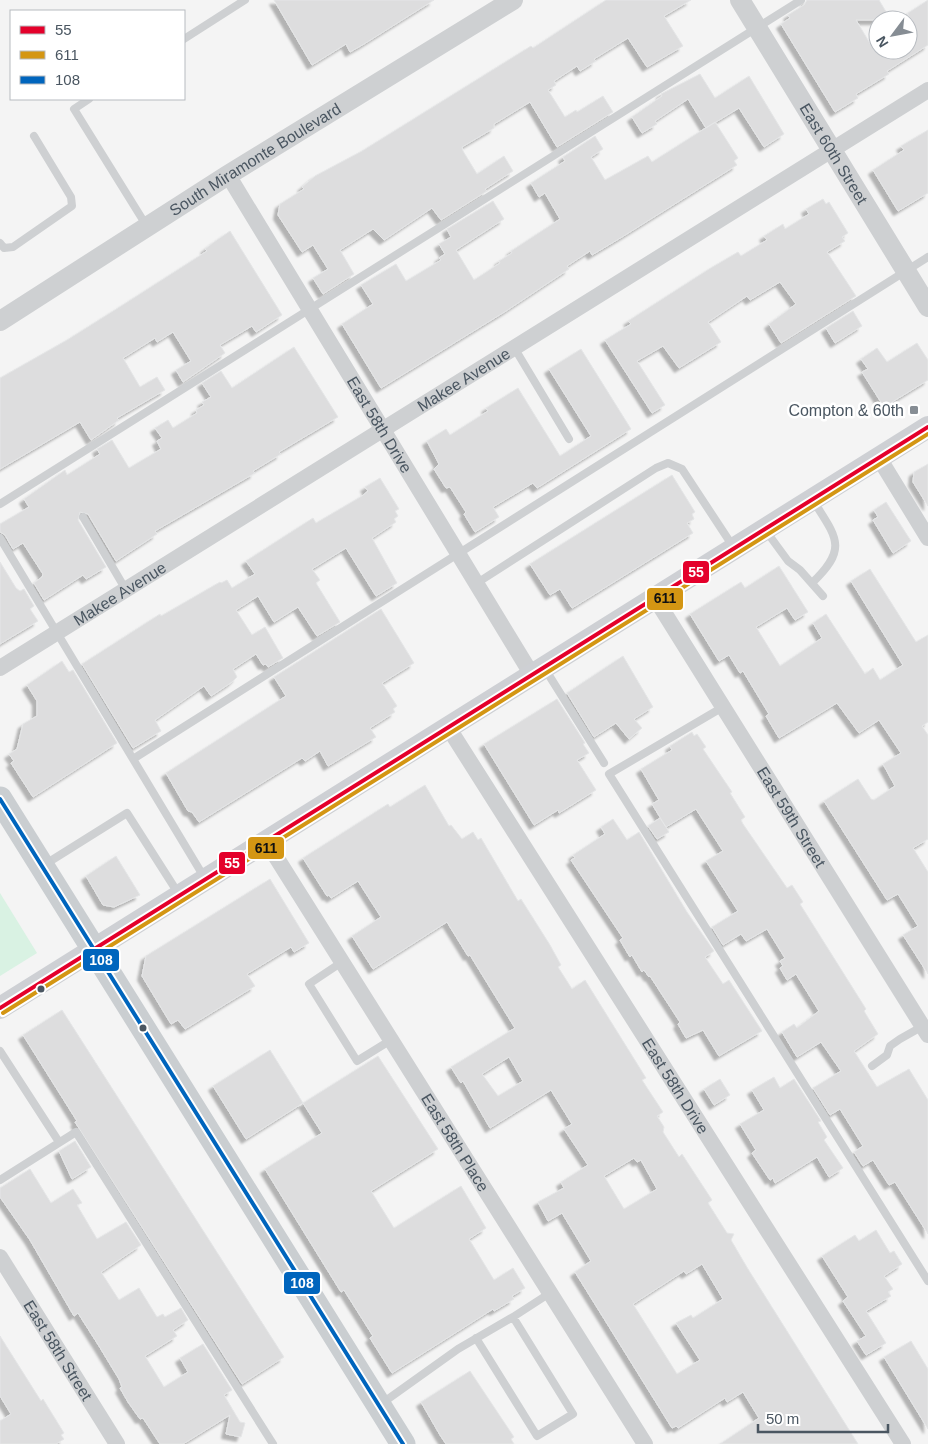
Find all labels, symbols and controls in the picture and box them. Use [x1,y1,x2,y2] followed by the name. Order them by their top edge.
[10,10,185,100] legend
[868,10,918,60] north arrow
[55,21,72,38] text: 55
[873,33,891,50] text: N
[55,46,79,63] text: 611
[55,71,80,88] text: 108
[166,99,344,219] street label: South Miramonte Boulevard
[797,100,872,207] street label: East 60th Street
[414,344,513,414] street label: Makee Avenue
[344,373,415,476] street label: East 58th Drive
[788,402,904,419] place label: Compton & 60th
[908,404,920,416] marker: Compton & 60th
[70,558,169,629] street label: Makee Avenue
[682,560,710,584] line badge: 55
[688,564,704,580] text: 55
[646,587,684,611] line badge: 611
[654,590,677,606] text: 611
[754,764,830,870] street label: East 59th Street
[247,836,285,860] line badge: 611
[255,840,278,856] text: 611
[218,851,246,875] line badge: 55
[224,855,240,871] text: 55
[82,948,120,972] line badge: 108
[89,952,113,968] text: 108
[36,984,46,994] unlabelled marker
[138,1023,148,1033] unlabelled marker
[639,1035,712,1137] street label: East 58th Drive
[418,1090,493,1194] street label: East 58th Place
[283,1271,321,1295] line badge: 108
[290,1275,314,1291] text: 108
[21,1297,96,1404] street label: East 58th Street
[758,1402,888,1434] scale bar
[766,1410,799,1427] text: 50 m

